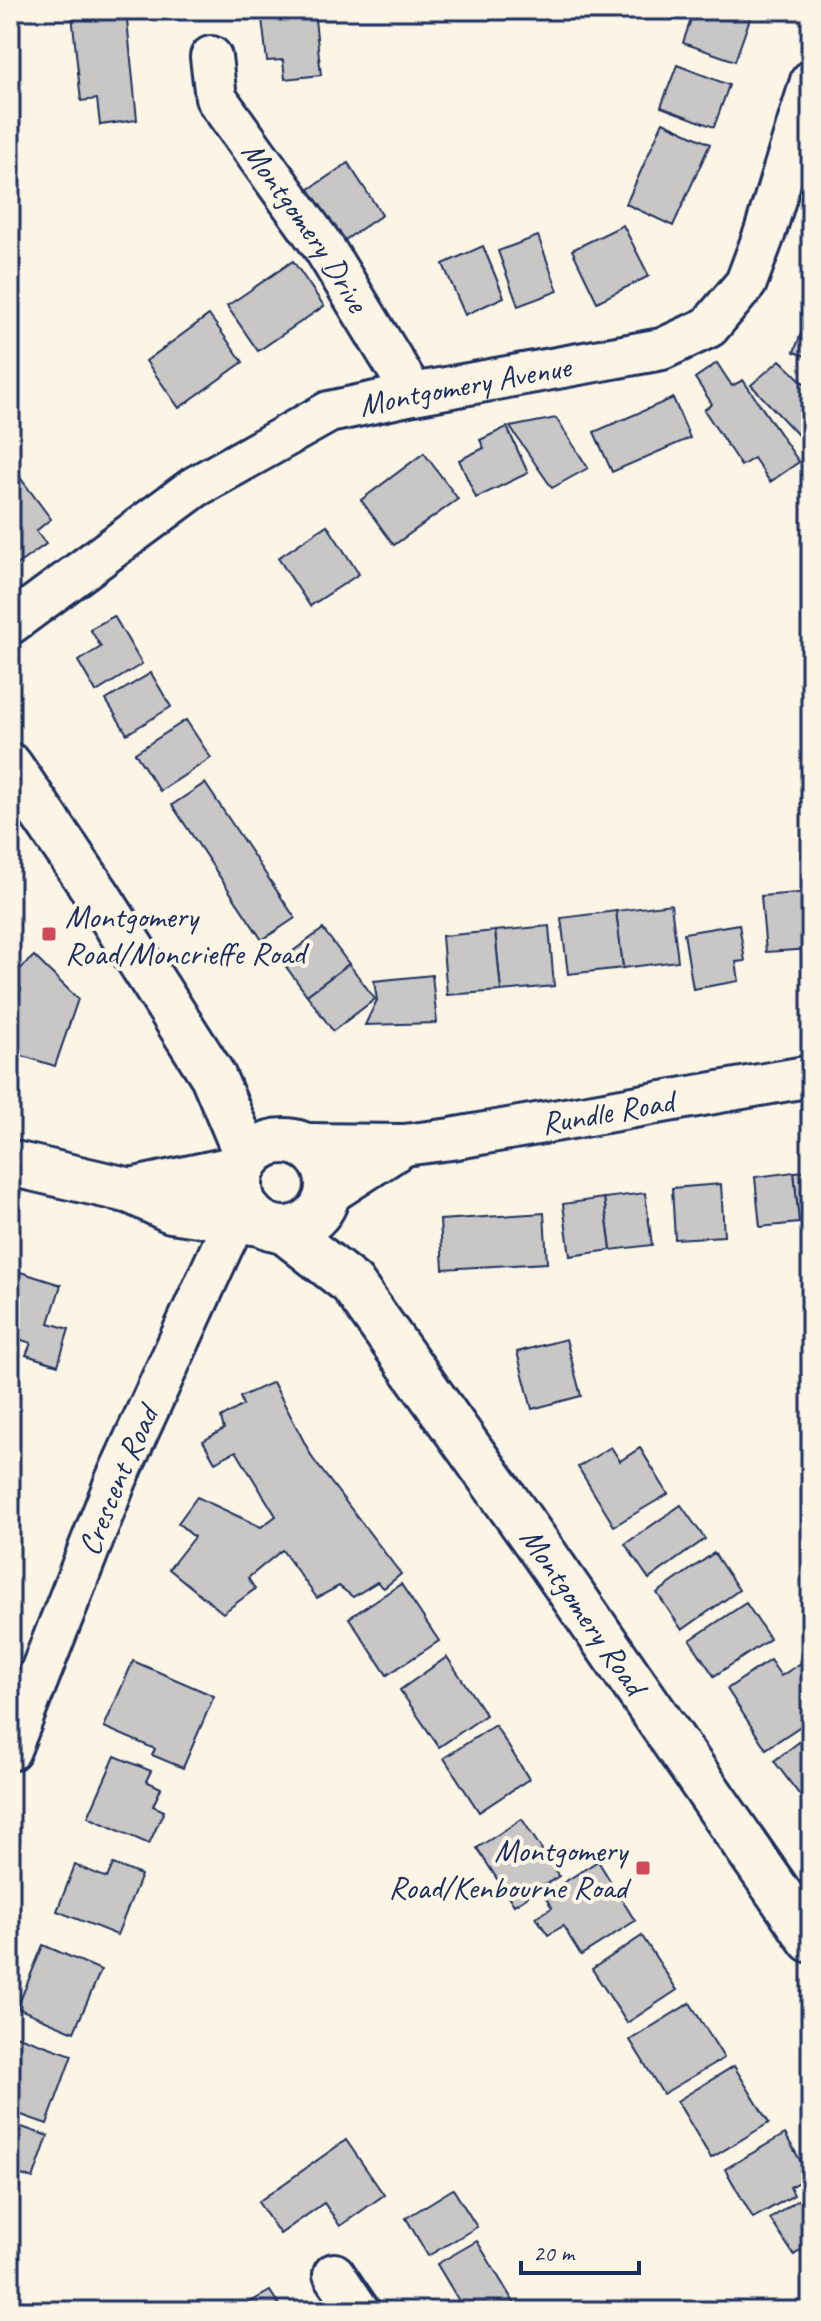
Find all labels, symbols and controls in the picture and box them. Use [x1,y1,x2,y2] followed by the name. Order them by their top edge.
[233,133,379,322] street label: Montgomery Drive
[355,346,576,426] street label: Montgomery Avenue
[65,896,309,974] place label: Montgomery Road/Moncrieffe Road
[40,925,58,943] marker: Montgomery Road/Moncrieffe Road
[538,1080,681,1144] street label: Rundle Road
[69,1396,170,1561] street label: Crescent Road
[511,1519,658,1706] street label: Montgomery Road
[388,1830,632,1908] place label: Montgomery Road/Kenbourne Road
[634,1859,652,1877] marker: Montgomery Road/Kenbourne Road
[521,2225,639,2275] scale bar
[533,2238,576,2268] text: 20 m

